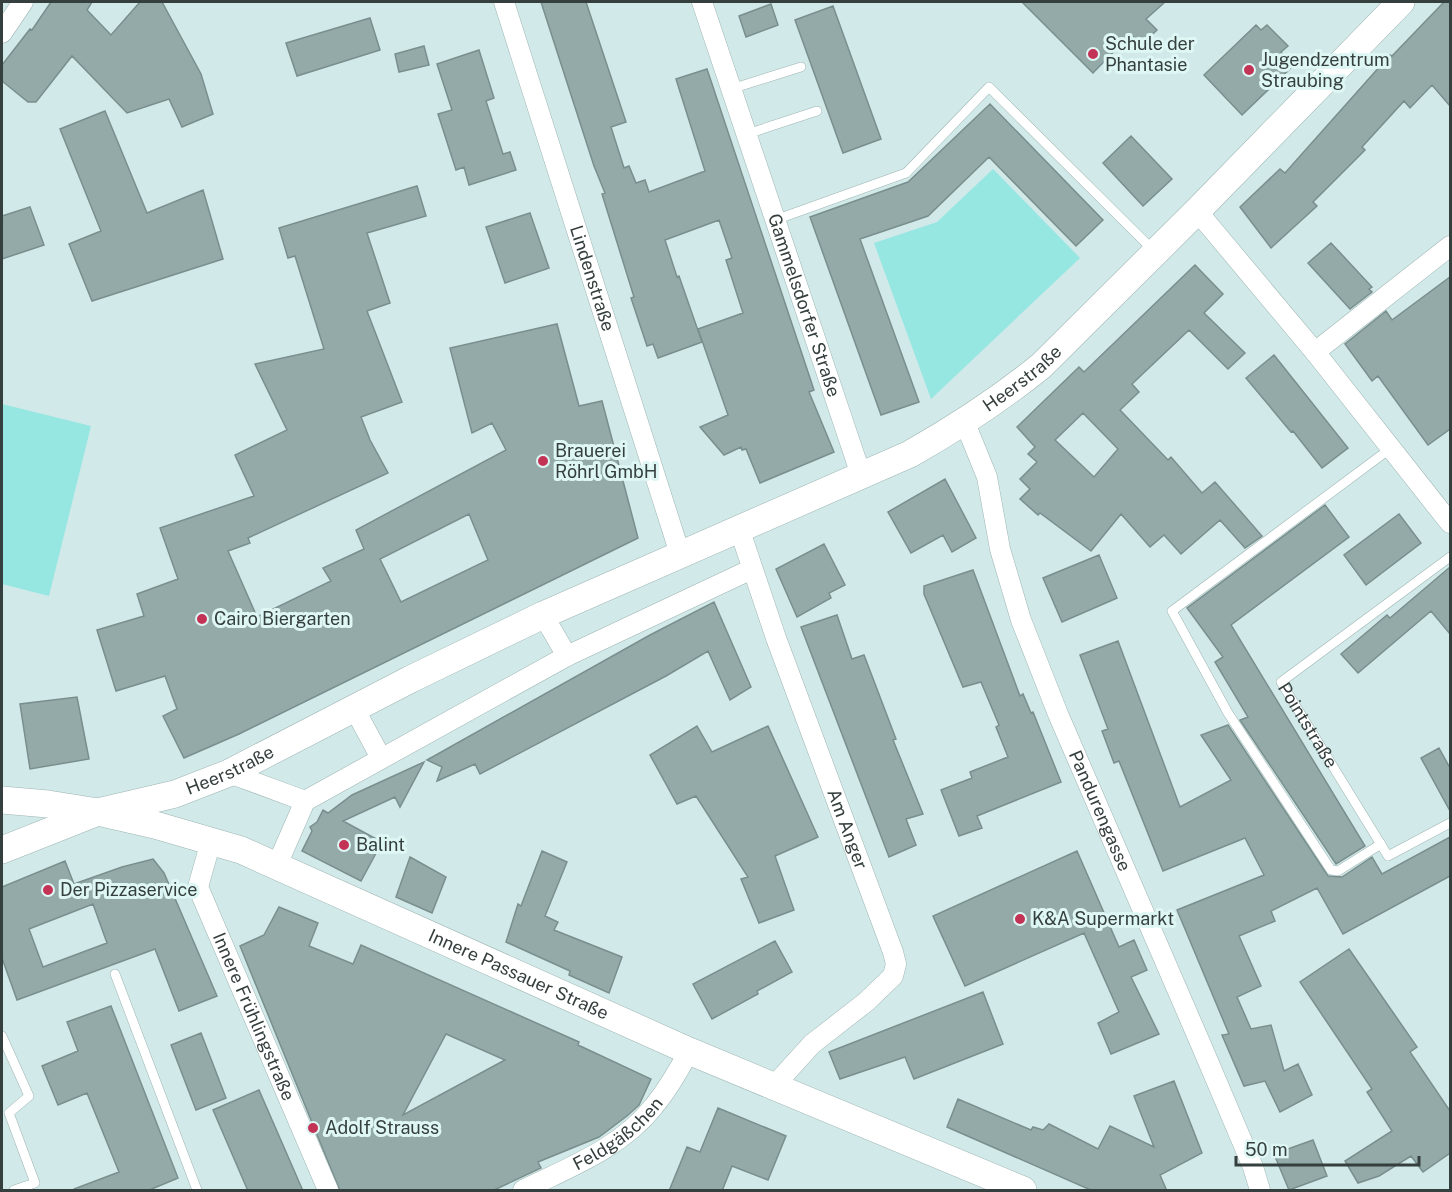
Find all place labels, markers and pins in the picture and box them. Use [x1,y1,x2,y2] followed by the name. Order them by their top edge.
[1105,33,1195,75] place label: Schule der Phantasie
[1086,47,1100,61] marker: Schule der Phantasie
[1261,49,1390,91] place label: Jugendzentrum Straubing
[1242,63,1256,77] marker: Jugendzentrum Straubing
[555,440,657,482] place label: Brauerei Röhrl GmbH
[536,454,550,468] marker: Brauerei Röhrl GmbH
[214,608,351,629] place label: Cairo Biergarten
[195,612,209,626] marker: Cairo Biergarten
[356,834,405,855] place label: Balint
[337,838,351,852] marker: Balint
[60,879,197,900] place label: Der Pizzaservice
[41,883,55,897] marker: Der Pizzaservice
[1032,908,1174,929] place label: K&A Supermarkt
[1013,912,1027,926] marker: K&A Supermarkt
[325,1117,439,1138] place label: Adolf Strauss
[306,1121,320,1135] marker: Adolf Strauss

